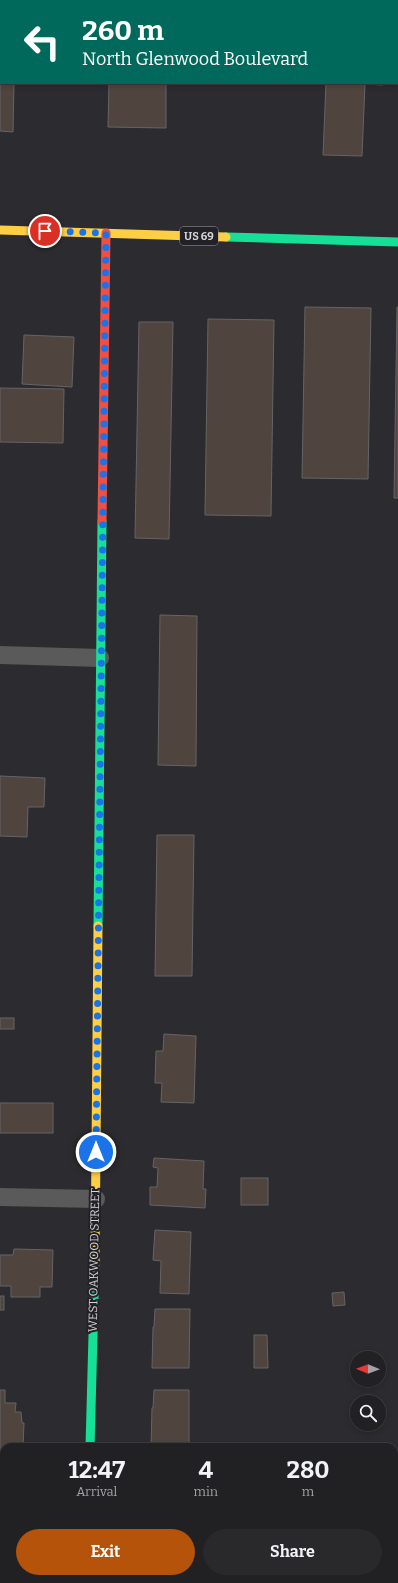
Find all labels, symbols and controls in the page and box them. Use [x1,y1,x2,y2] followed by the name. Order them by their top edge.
[82,14,164,47] text: 260 m
[16,16,68,68] icon: left
[82,48,308,70] text: North Glenwood Boulevard
[28,214,62,248] pin
[34,220,56,242] icon: arrive
[180,227,218,245] road number: US 69
[75,1131,117,1173] position arrow
[86,1188,102,1332] street label: WEST OAKWOOD STREET
[350,1351,386,1387] north arrow
[350,1351,386,1431] map controls
[350,1395,386,1431] button: search
[68,1456,125,1484] text: 12:47
[198,1456,213,1484] text: 4
[286,1456,330,1484] text: 280
[76,1484,117,1499] text: Arrival
[193,1484,218,1499] text: min
[302,1484,314,1499] text: m
[16,1529,195,1575] button: Exit
[203,1529,382,1575] button: Share

